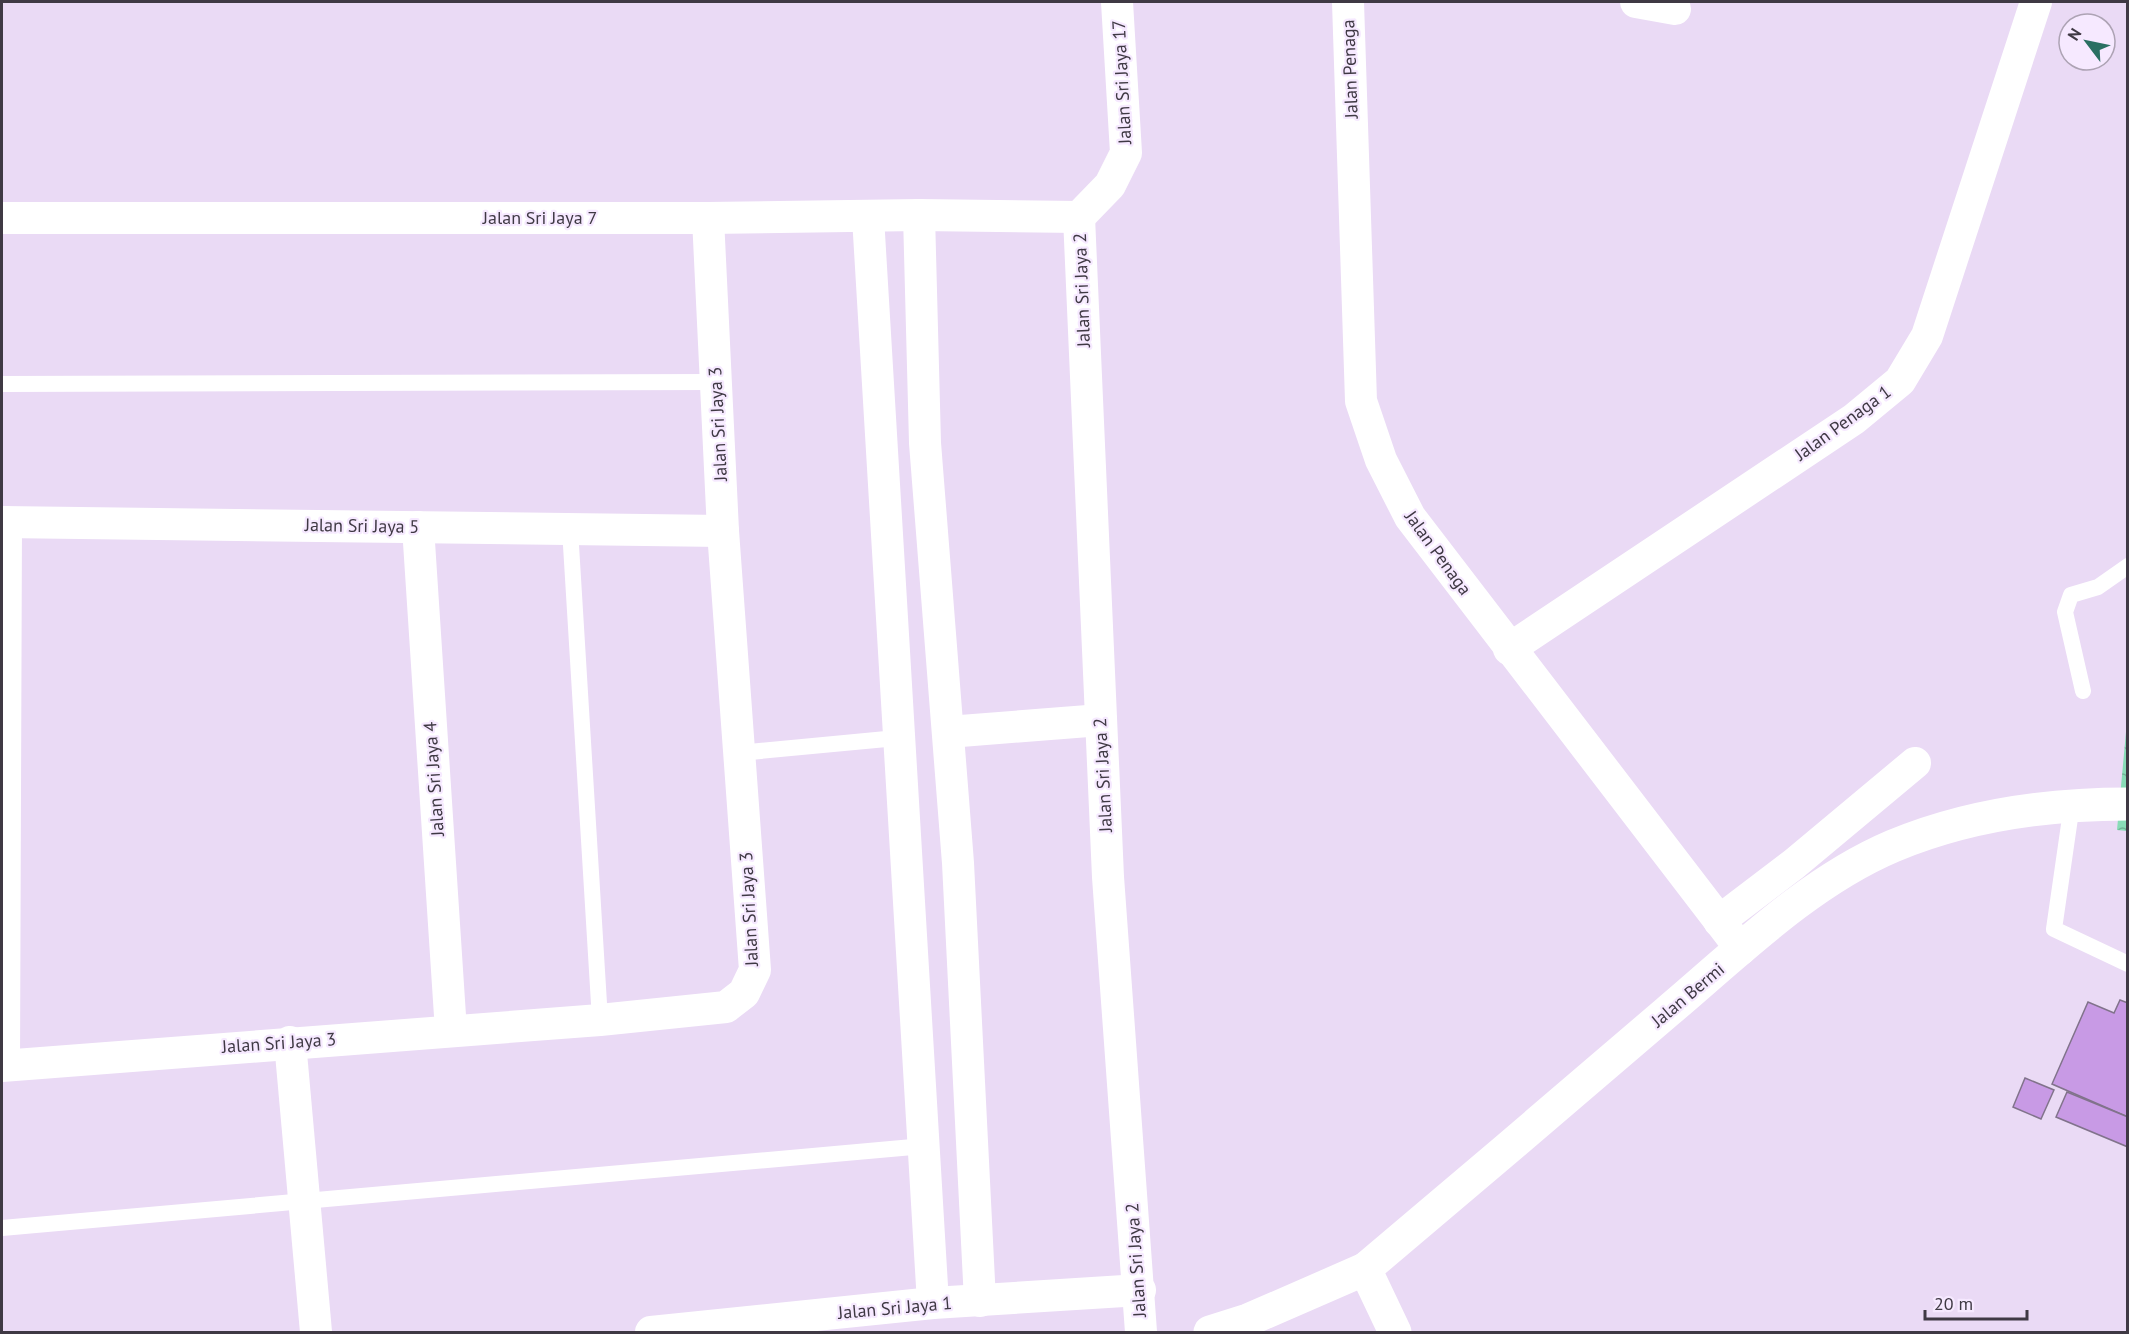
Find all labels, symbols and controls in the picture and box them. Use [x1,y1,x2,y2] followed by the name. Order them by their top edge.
[2057,12,2117,72] north arrow
[1107,19,1136,146] street label: Jalan Sri Jaya 17
[1336,19,1363,120] street label: Jalan Penaga
[2063,24,2086,44] text: N
[482,206,597,229] street label: Jalan Sri Jaya 7
[1068,232,1095,349] street label: Jalan Sri Jaya 2
[703,366,732,483] street label: Jalan Sri Jaya 3
[1789,380,1895,466] street label: Jalan Penaga 1
[1399,505,1477,599] street label: Jalan Penaga
[304,513,419,538] street label: Jalan Sri Jaya 5
[1088,717,1117,834] street label: Jalan Sri Jaya 2
[418,721,449,838] street label: Jalan Sri Jaya 4
[734,851,763,968] street label: Jalan Sri Jaya 3
[1646,957,1729,1032] street label: Jalan Bermi
[220,1027,337,1058] street label: Jalan Sri Jaya 3
[1120,1202,1151,1319] street label: Jalan Sri Jaya 2
[1925,1283,2027,1321] scale bar
[836,1291,953,1324] street label: Jalan Sri Jaya 1
[1934,1292,1973,1315] text: 20 m

